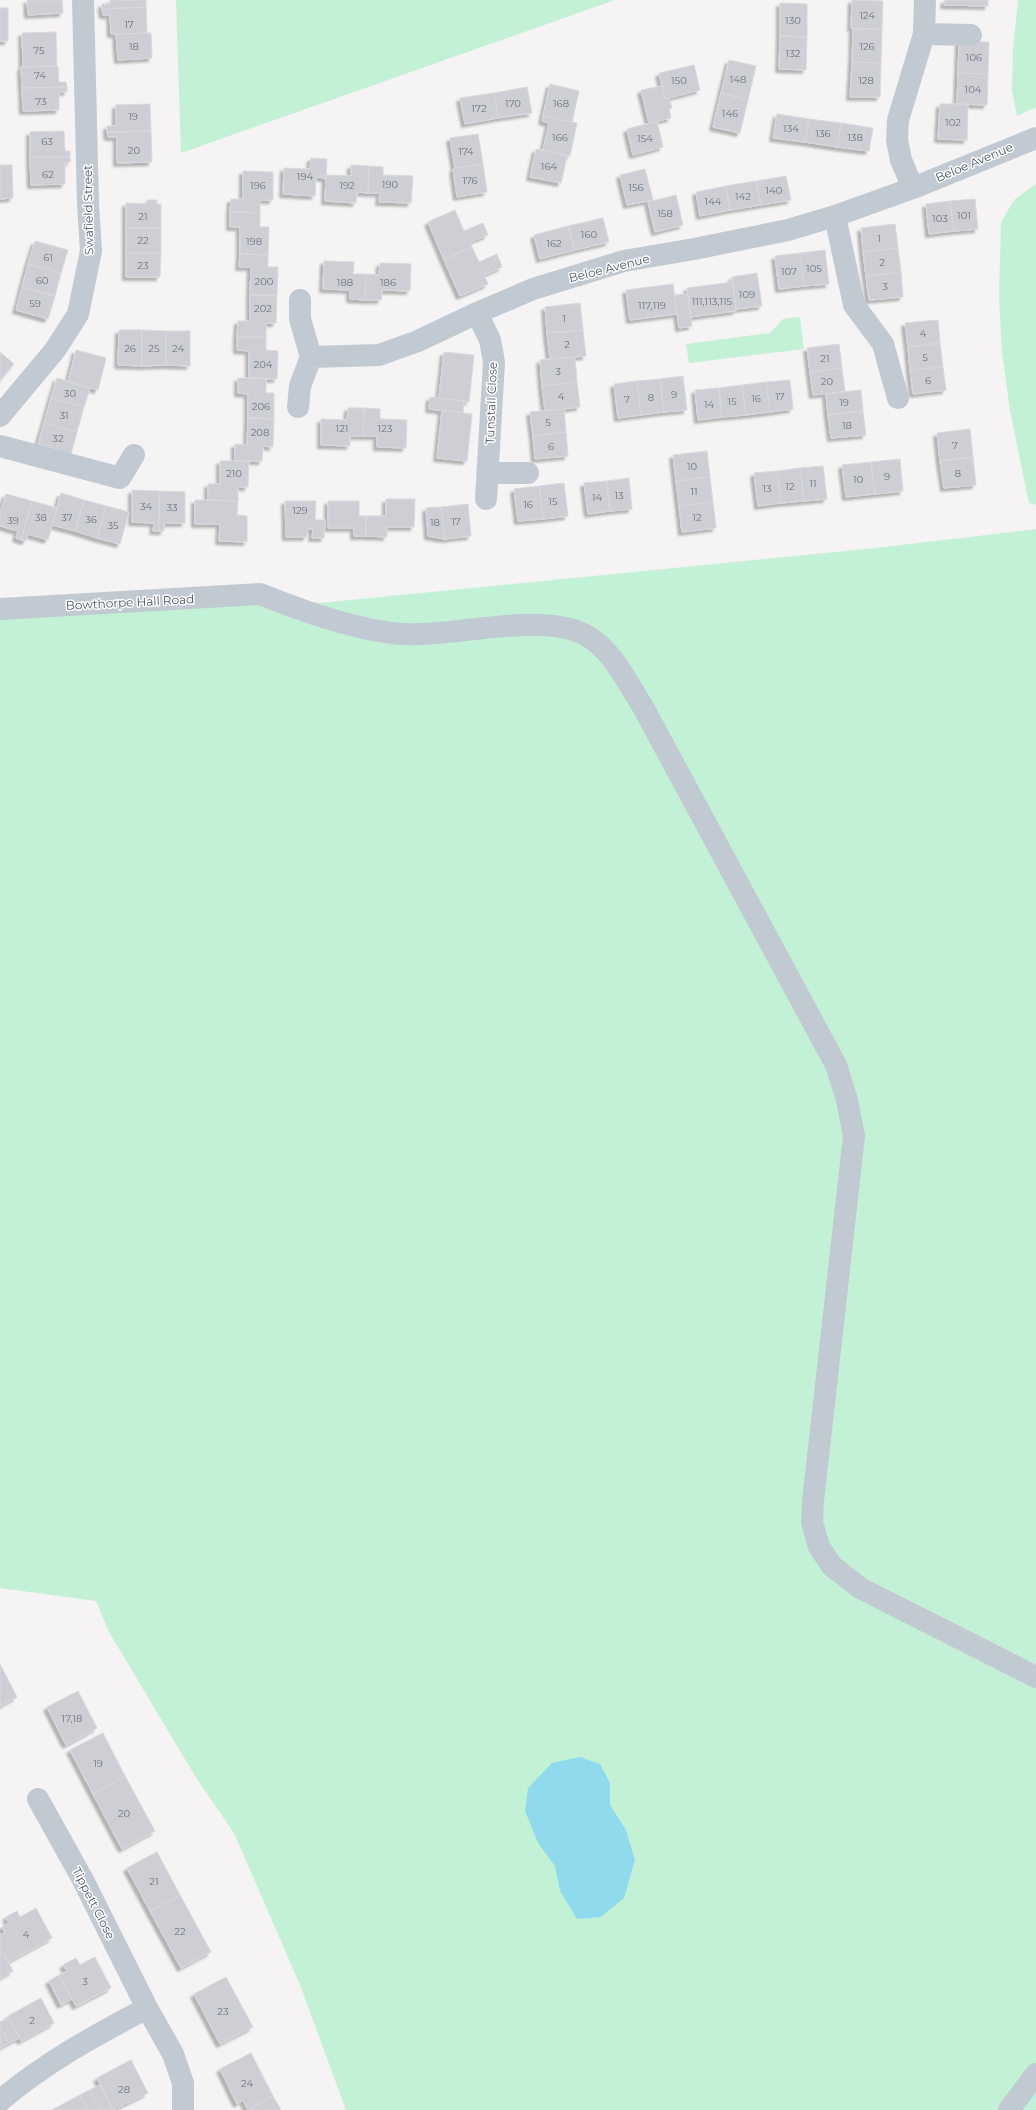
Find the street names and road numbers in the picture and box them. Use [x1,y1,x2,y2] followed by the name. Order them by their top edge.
[933,139,1015,185] street label: Beloe Avenue
[80,165,96,255] street label: Swafield Street
[567,251,651,285] street label: Beloe Avenue
[482,362,500,444] street label: Tunstall Close
[65,591,195,613] street label: Bowthorpe Hall Road
[69,1865,119,1941] street label: Tippett Close

